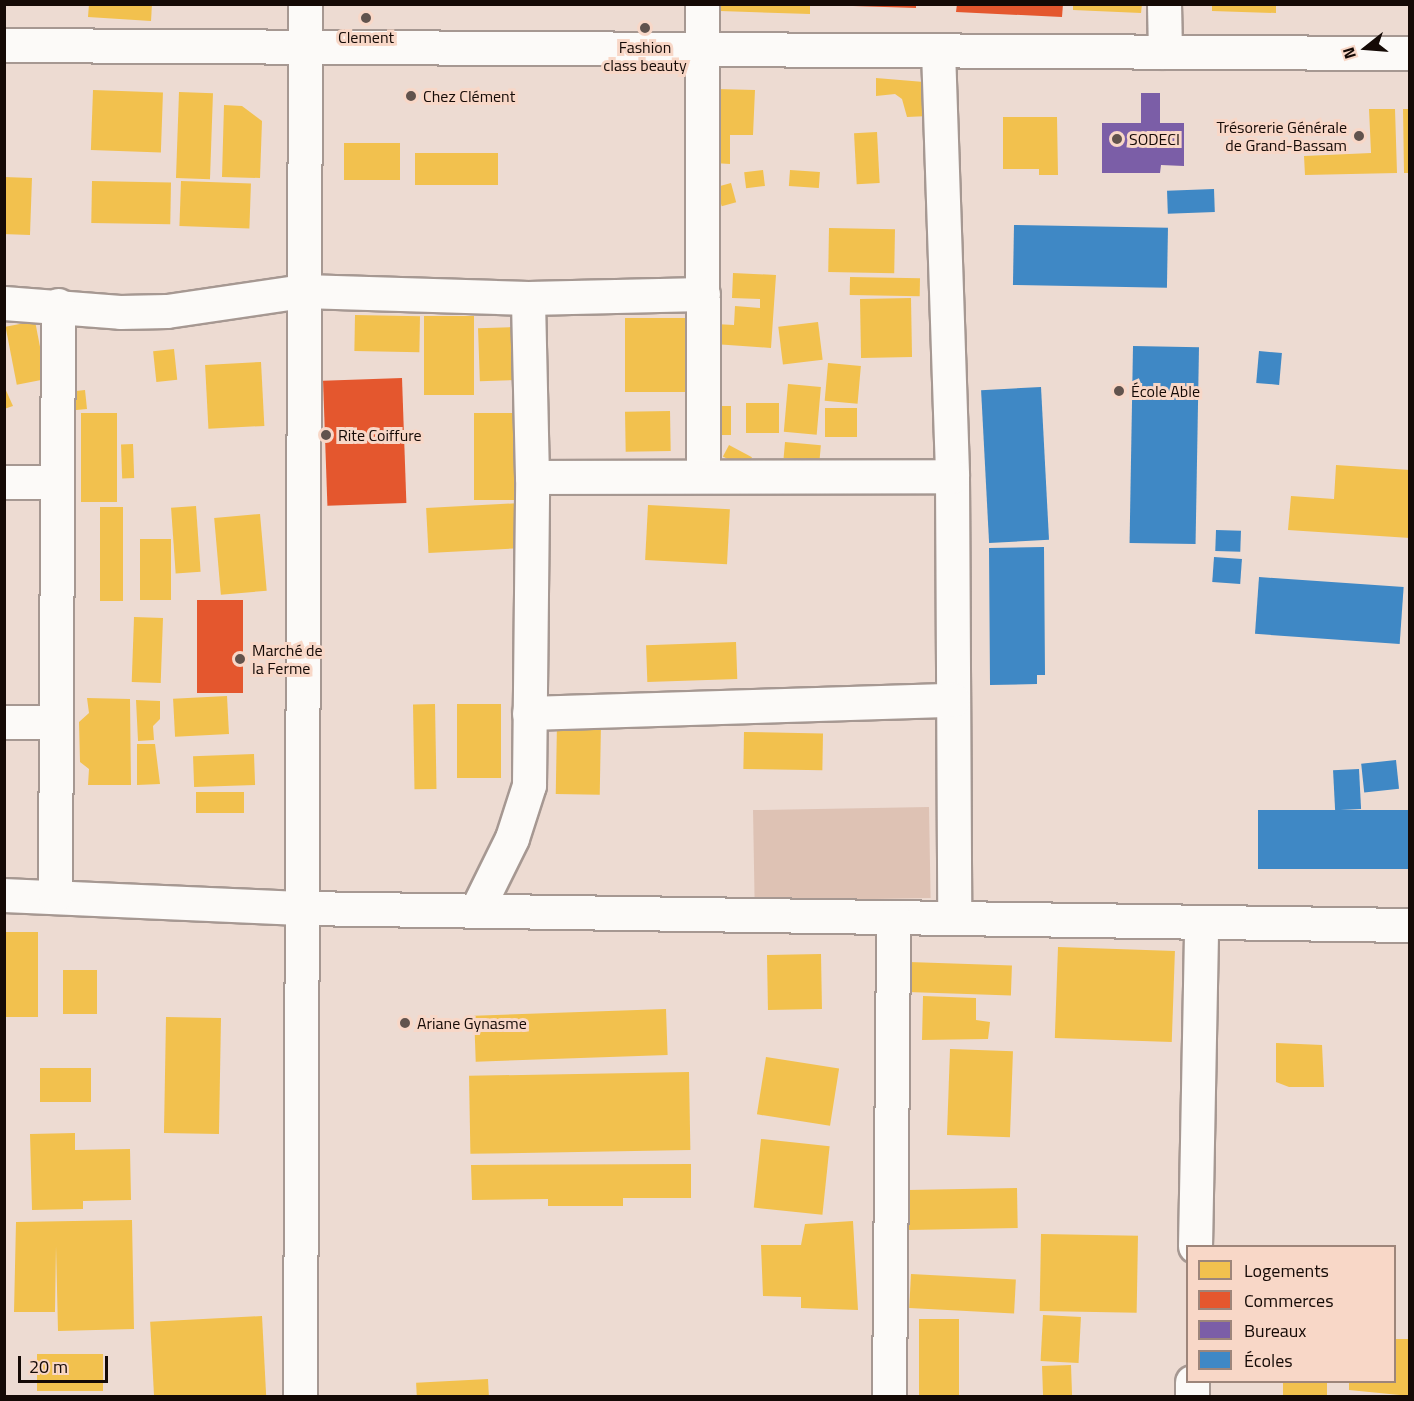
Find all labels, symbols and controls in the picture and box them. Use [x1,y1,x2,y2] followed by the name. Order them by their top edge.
[359,11,373,25] marker: Clement
[1336,18,1396,78] north arrow
[638,21,652,35] marker: Fashion class beauty
[338,27,394,47] place label: Clement
[603,37,687,75] place label: Fashion class beauty
[1336,44,1362,62] text: N
[423,86,515,106] place label: Chez Clément
[404,89,418,103] marker: Chez Clément
[1217,117,1347,155] place label: Trésorerie Générale de Grand-Bassam
[1129,129,1180,149] place label: SODECI
[1352,129,1366,143] marker: Trésorerie Générale de Grand-Bassam
[1110,132,1124,146] marker: SODECI
[1131,381,1200,401] place label: École Able
[1112,384,1126,398] marker: École Able
[338,425,422,445] place label: Rite Coiffure
[319,428,333,442] marker: Rite Coiffure
[252,640,323,678] place label: Marché de la Ferme
[233,652,247,666] marker: Marché de la Ferme
[417,1013,527,1033] place label: Ariane Gynasme
[398,1016,412,1030] marker: Ariane Gynasme
[1186,1245,1396,1383] legend
[1244,1257,1329,1284] text: Logements
[1244,1287,1334,1314] text: Commerces
[1244,1317,1307,1344] text: Bureaux
[21,1344,111,1382] scale bar
[1244,1347,1293,1374] text: Écoles
[29,1353,68,1380] text: 20 m

